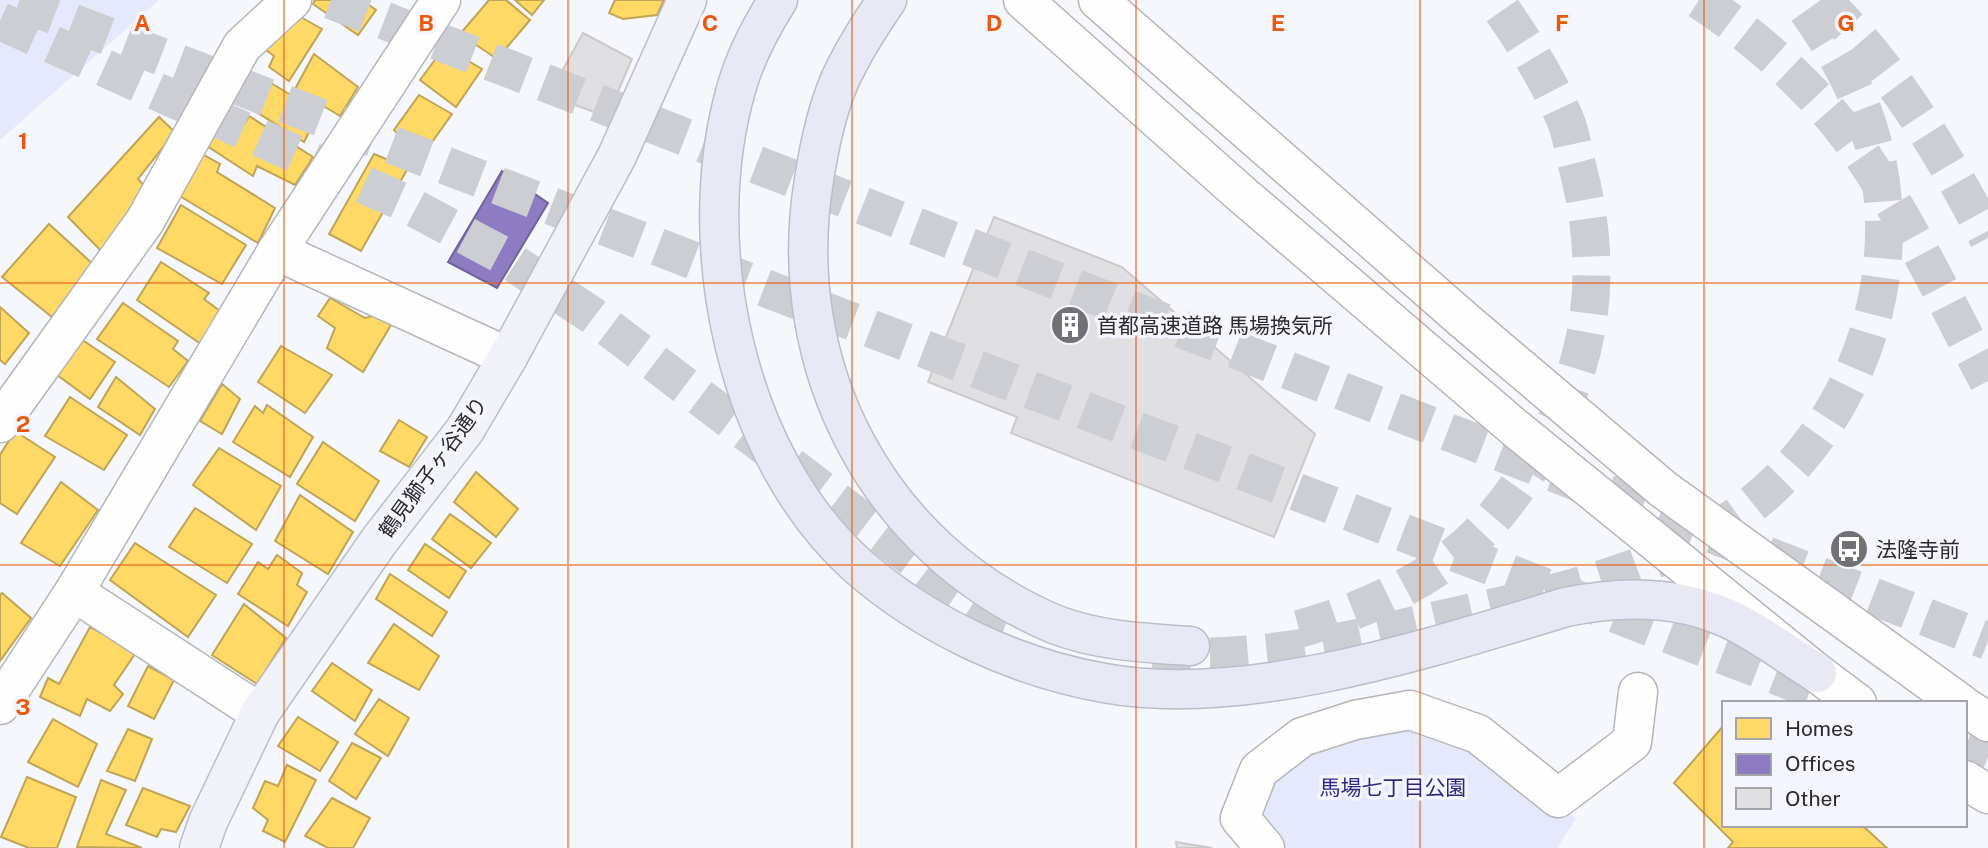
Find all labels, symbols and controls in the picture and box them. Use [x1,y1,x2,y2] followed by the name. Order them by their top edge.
[134,9,151,36] text: A
[418,9,434,36] text: B
[702,9,718,36] text: C
[986,9,1002,36] text: D
[1271,9,1285,36] text: E
[1555,9,1569,36] text: F
[1837,9,1855,36] text: G
[18,127,28,154] text: 1
[1049,304,1091,346] building icon: 首都高速道路 馬場換気所
[1097,313,1333,338] place label: 首都高速道路 馬場換気所
[374,392,492,542] street label: 鶴見獅子ヶ谷通り
[16,410,30,437] text: 2
[1828,528,1870,570] bus stop icon: 法隆寺前
[1876,537,1960,562] place label: 法隆寺前
[15,693,31,720] text: 3
[1722,701,1967,827] legend
[1785,716,1853,741] text: Homes
[1785,751,1855,776] text: Offices
[1320,775,1467,800] park label: 馬場七丁目公園
[1785,786,1841,811] text: Other

